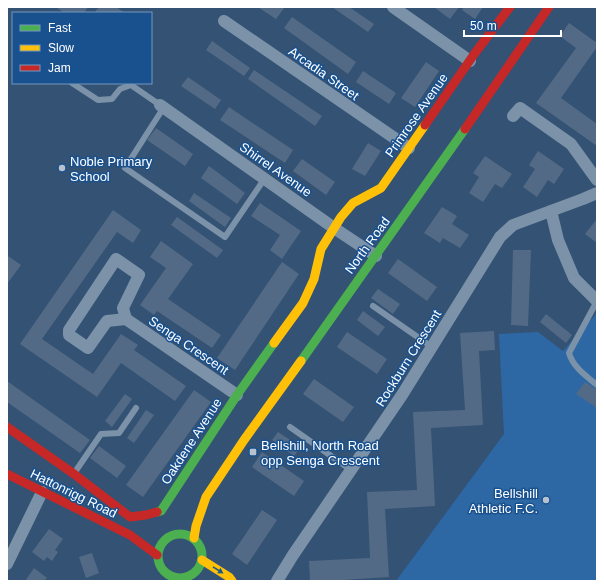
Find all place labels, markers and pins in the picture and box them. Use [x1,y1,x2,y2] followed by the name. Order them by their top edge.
[70,154,153,184] place label: Noble Primary School
[57,163,67,173] marker: Noble Primary School
[261,438,380,468] place label: Bellshill, North Road opp Senga Crescent
[248,447,258,457] marker: Bellshill, North Road opp Senga Crescent
[469,486,538,516] place label: Bellshill Athletic F.C.
[541,495,551,505] marker: Bellshill Athletic F.C.

